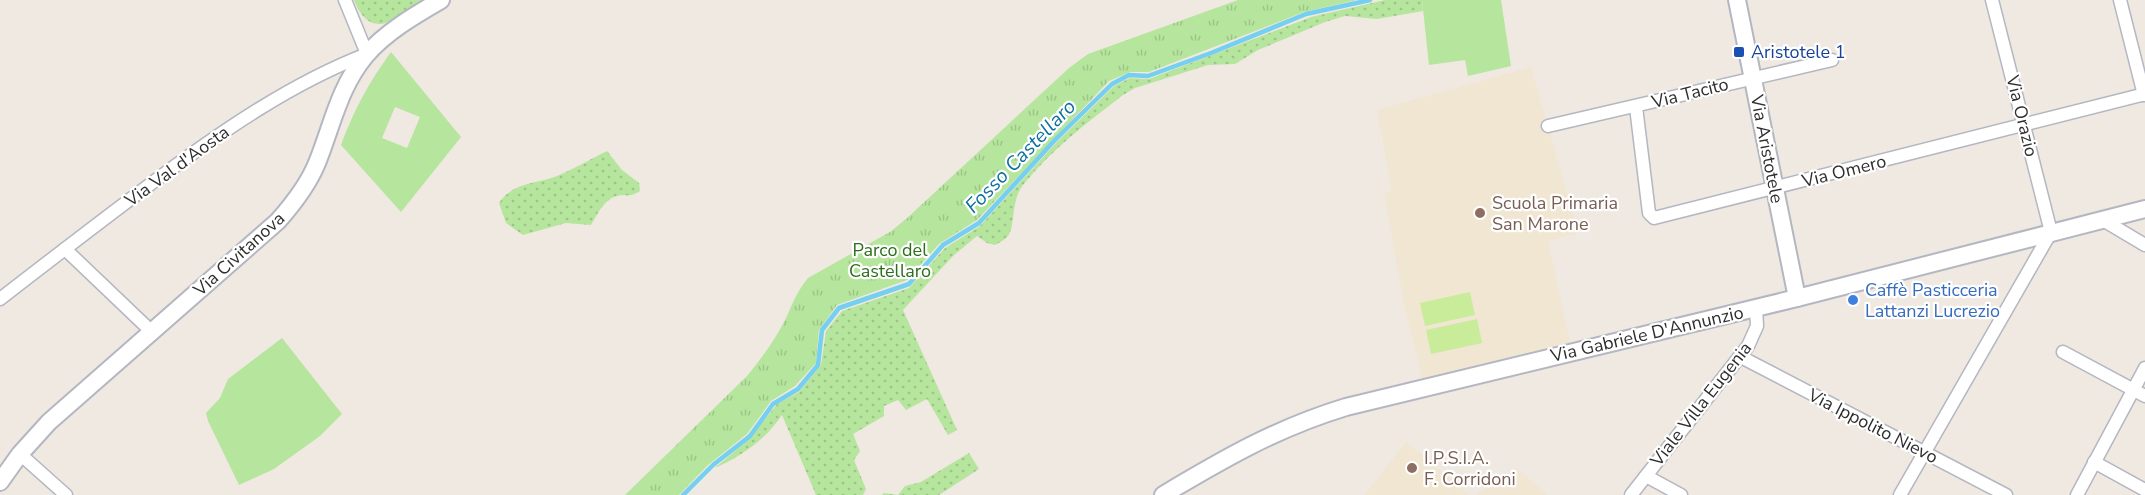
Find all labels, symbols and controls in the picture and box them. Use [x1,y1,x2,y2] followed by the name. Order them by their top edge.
[1751,40,1845,64] place label: Aristotele 1
[1732,45,1746,59] marker: Aristotele 1
[1648,72,1731,114] street label: Via Tacito
[2000,72,2044,159] street label: Via Orazio
[1745,92,1789,205] street label: Via Aristotele
[959,94,1082,219] water label: Fosso Castellaro
[119,120,234,213] street label: Via Val d'Aosta
[1798,149,1889,193] street label: Via Omero
[1492,191,1618,236] place label: Scuola Primaria San Marone
[1473,206,1487,220] marker: Scuola Primaria San Marone
[187,207,290,302] street label: Via Civitanova
[849,238,931,283] park label: Parco del Castellaro
[1865,278,2000,323] place label: Caffè Pasticceria Lattanzi Lucrezio
[1846,293,1860,307] marker: Caffè Pasticceria Lattanzi Lucrezio
[1547,300,1746,368] street label: Via Gabriele D'Annunzio
[1644,337,1757,472] street label: Viale Villa Eugenia
[1803,382,1942,469] street label: Via Ippolito Nievo
[1424,446,1516,491] place label: I.P.S.I.A. F. Corridoni
[1405,461,1419,475] marker: I.P.S.I.A. F. Corridoni

